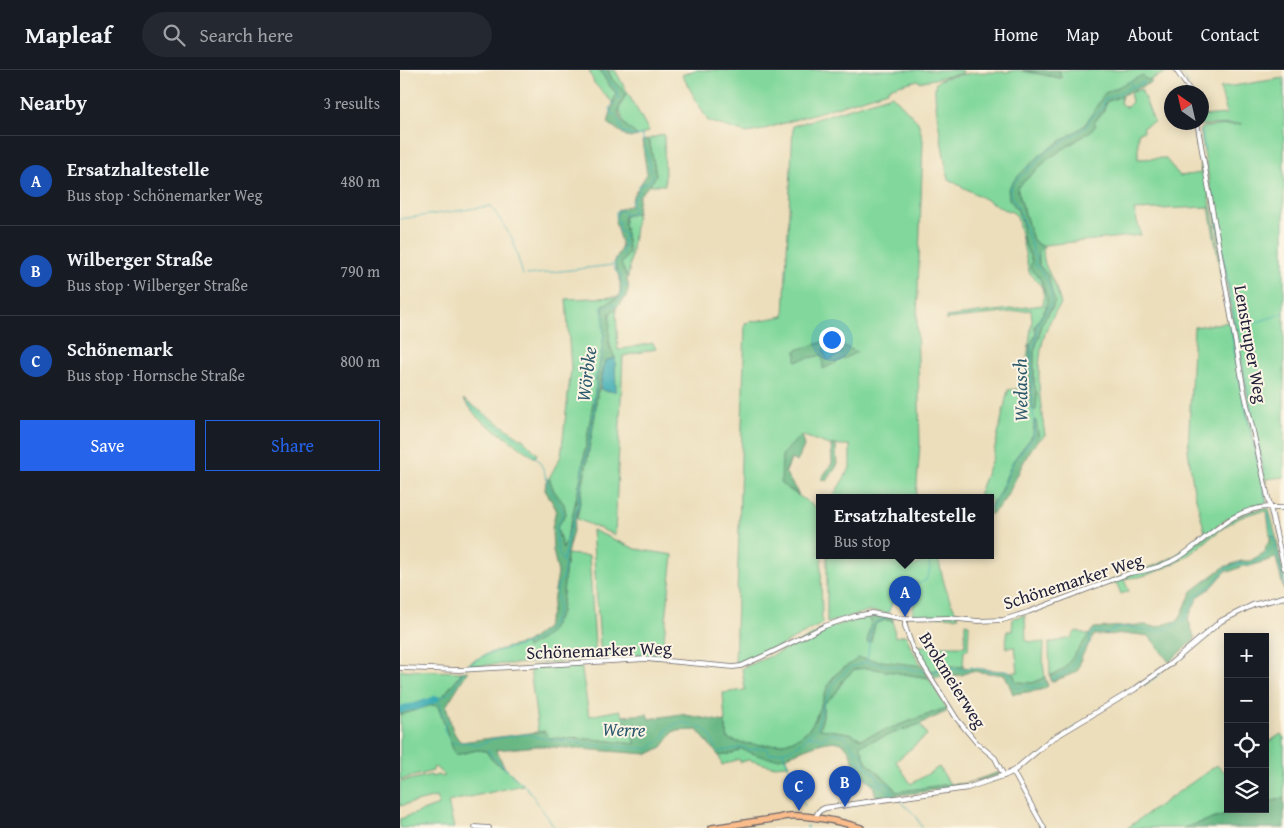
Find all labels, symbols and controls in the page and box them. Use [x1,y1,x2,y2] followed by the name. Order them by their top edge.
[142,12,492,57] search box
[25,17,112,52] text: Mapleaf
[160,21,188,49] icon: search
[200,21,293,49] text: Search here
[994,21,1038,48] text: Home
[1066,21,1099,48] text: Map
[1127,21,1173,48] text: About
[1201,21,1259,48] text: Contact
[1164,85,1209,130] north arrow
[20,87,87,118] text: Nearby
[323,91,380,115] text: 3 results
[67,155,209,183] text: Ersatzhaltestelle
[31,169,41,193] text: A
[340,169,380,193] text: 480 m
[67,183,263,207] text: Bus stop · Schönemarker Weg
[67,245,213,273] text: Wilberger Straße
[31,259,41,283] text: B
[340,259,380,283] text: 790 m
[67,273,248,297] text: Bus stop · Wilberger Straße
[1227,283,1275,405] street label: Lenstruper Weg
[819,327,845,353] your location
[67,335,173,363] text: Schönemark
[569,345,603,403] water label: Wörbke
[31,349,41,373] text: C
[340,349,380,373] text: 800 m
[1005,358,1035,422] water label: Wedasch
[67,363,245,387] text: Bus stop · Hornsche Straße
[20,420,195,471] button: Save
[205,420,380,471] button: Share
[816,494,994,559] popup
[834,501,976,529] text: Ersatzhaltestelle
[834,529,890,553] text: Bus stop
[1000,546,1146,616] street label: Schönemarker Weg
[889,576,921,617] pin: A
[913,626,993,734] street label: Brokmeierweg
[1224,633,1269,813] map controls
[1224,633,1269,678] button: +
[526,634,672,666] street label: Schönemarker Weg
[1224,678,1269,723] button: −
[602,715,646,743] water label: Werre
[1224,723,1269,768] button: locate
[829,766,861,807] pin: B
[1224,768,1269,813] button: layers
[783,770,815,811] pin: C

